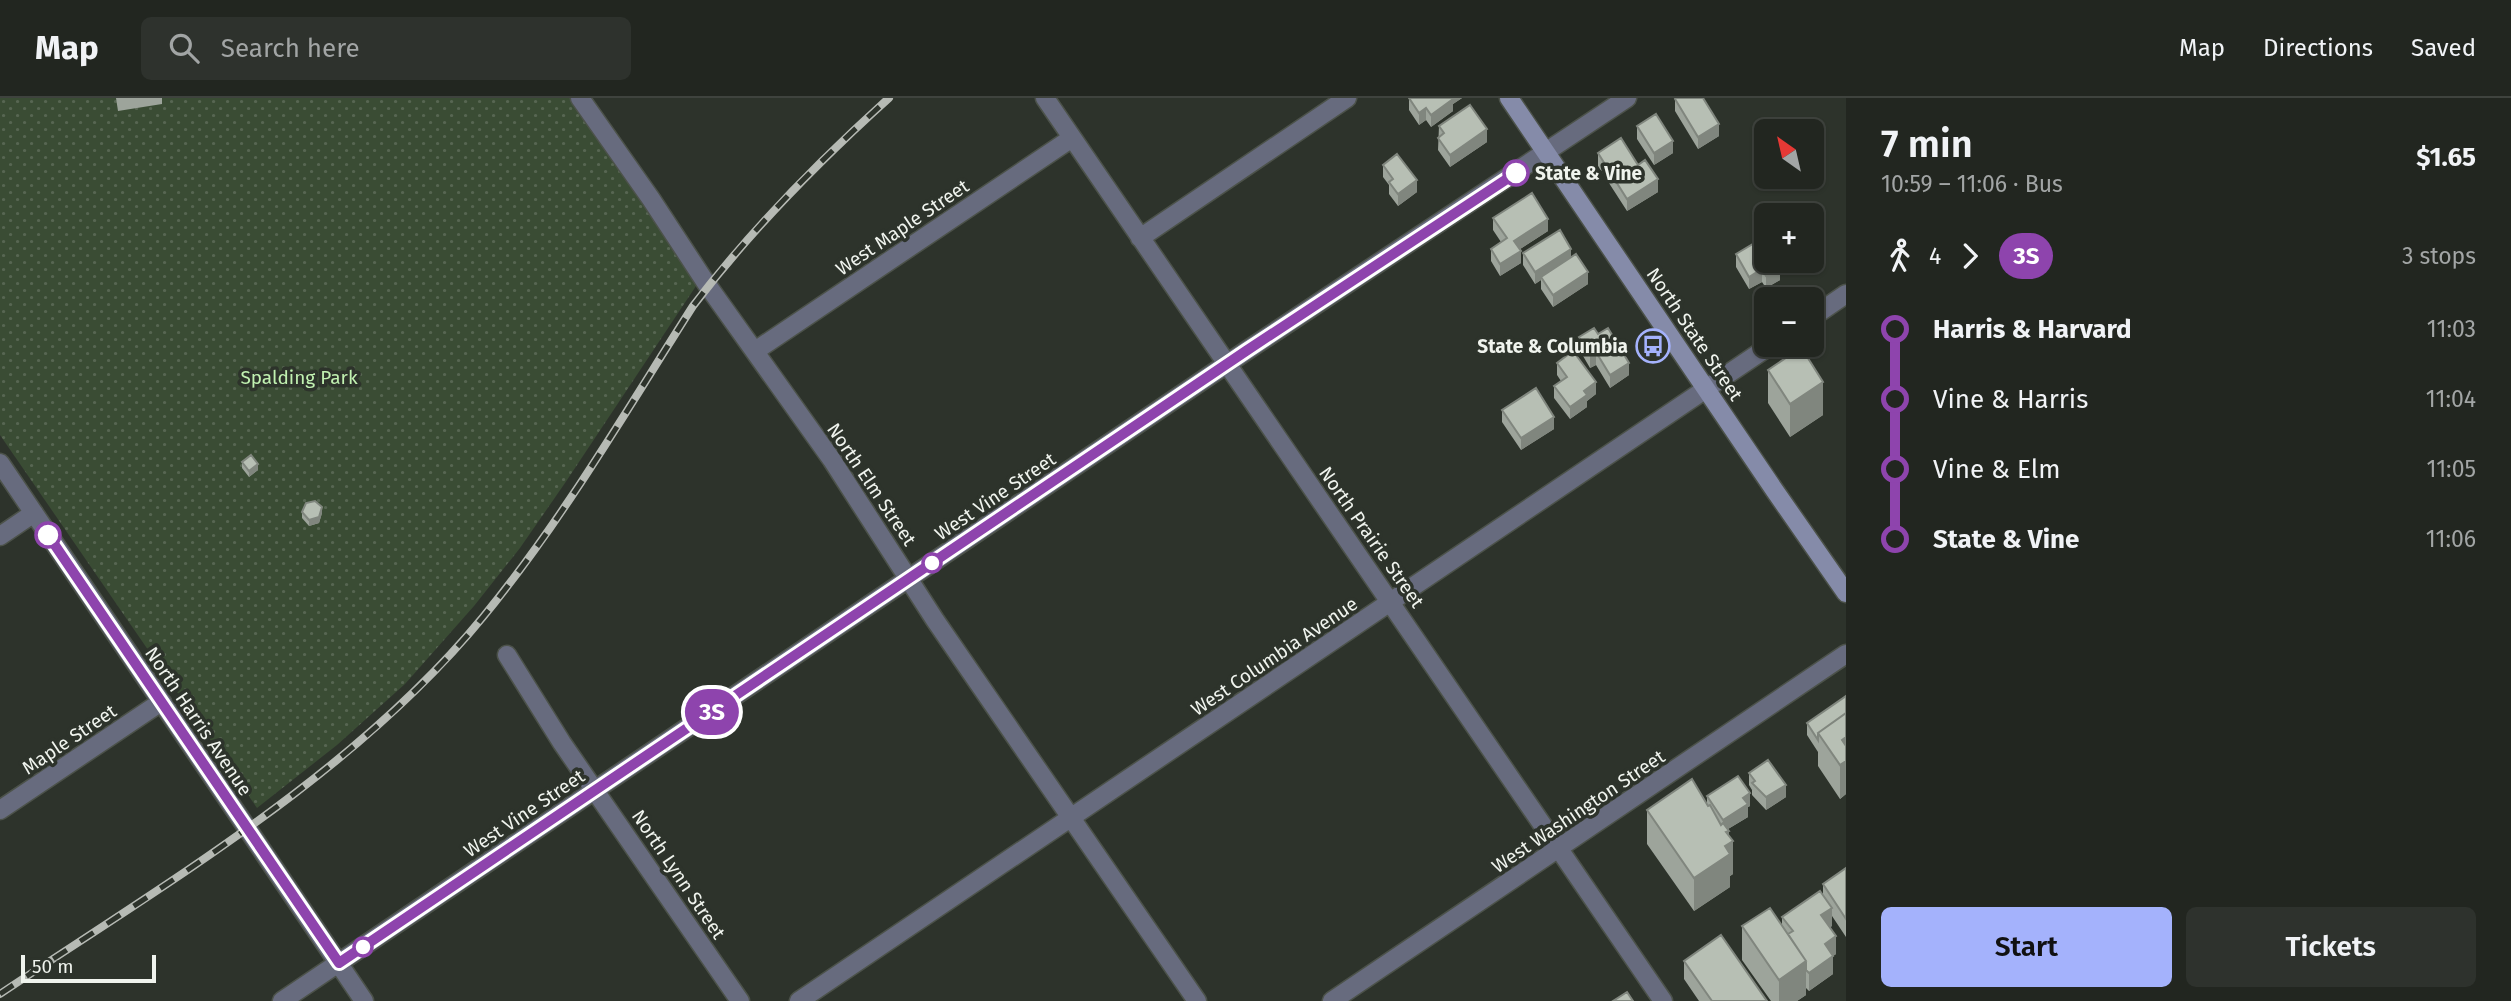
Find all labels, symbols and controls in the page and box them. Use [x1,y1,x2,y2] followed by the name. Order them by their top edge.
[141,17,631,80] search box
[35,28,99,68] text: Map
[165,29,203,67] icon: search
[221,33,360,64] text: Search here
[2179,34,2225,62] text: Map
[2263,34,2373,62] text: Directions
[2411,34,2476,62] text: Saved
[1754,119,1824,189] north arrow
[1754,119,1824,357] map controls
[1881,121,1973,167] text: 7 min
[2416,142,2476,173] text: $1.65
[1503,160,1529,186] marker: State & Vine
[1535,162,1642,185] place label: State & Vine
[1881,170,2063,198] text: 10:59 – 11:06 · Bus
[831,174,973,280] street label: West Maple Street
[1754,203,1824,273] button: +
[1881,237,1919,275] icon: walk
[1951,237,1989,275] icon: forward
[1929,242,1941,270] text: 4
[2013,242,2039,270] text: 3S
[2402,242,2476,270] text: 3 stops
[1642,263,1748,405] street label: North State Street
[1754,287,1824,357] button: −
[1933,314,2132,345] text: Harris & Harvard
[2427,315,2476,343] text: 11:03
[1634,327,1672,365] bus stop icon: State & Columbia
[1477,335,1628,358] place label: State & Columbia
[240,366,358,389] park label: Spalding Park
[1933,384,2088,415] text: Vine & Harris
[2426,385,2476,413] text: 11:04
[822,419,921,550] street label: North Elm Street
[931,447,1060,545] street label: West Vine Street
[1933,454,2061,485] text: Vine & Elm
[2427,455,2476,483] text: 11:05
[1314,462,1429,612] street label: North Prairie Street
[35,522,61,548] unlabelled marker
[1933,524,2079,555] text: State & Vine
[2426,525,2476,553] text: 11:06
[922,553,942,573] unlabelled marker
[1187,592,1362,721] street label: West Columbia Avenue
[140,642,257,800] street label: North Harris Avenue
[680,689,744,735] line badge: 3S
[699,698,725,726] text: 3S
[18,699,121,779] street label: Maple Street
[1487,745,1669,878] street label: West Washington Street
[460,764,589,862] street label: West Vine Street
[627,805,730,943] street label: North Lynn Street
[1881,907,2172,987] button: Start
[2186,907,2476,987] button: Tickets
[353,937,373,957] unlabelled marker
[21,952,156,984] scale bar
[32,955,73,978] text: 50 m

